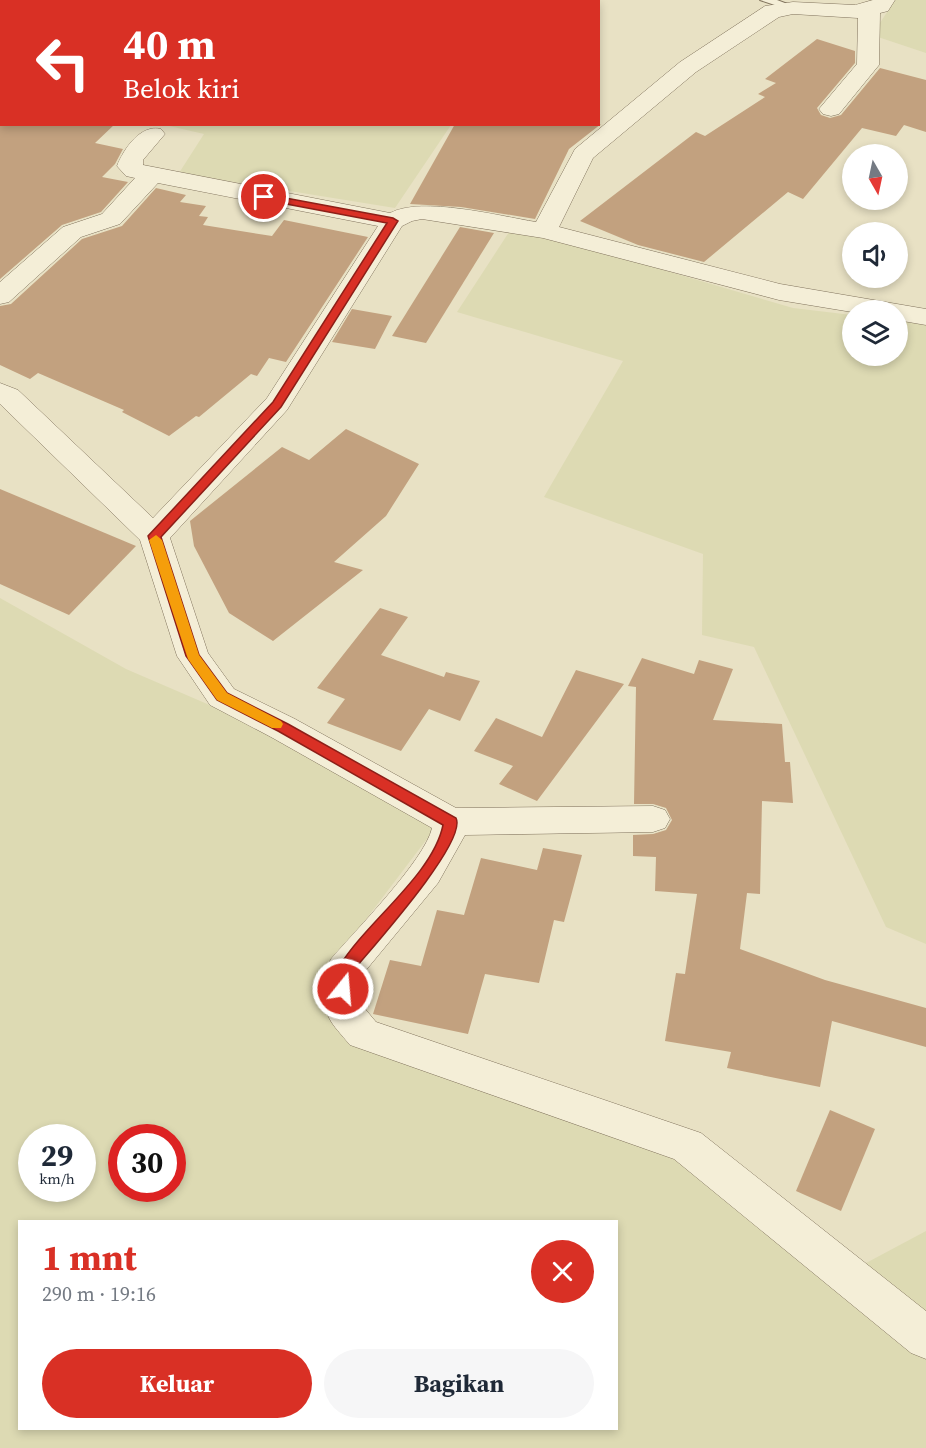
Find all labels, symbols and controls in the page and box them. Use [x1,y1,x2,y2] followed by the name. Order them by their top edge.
[123,15,216,73] text: 40 m
[24,24,102,102] icon: left
[123,70,239,107] text: Belok kiri
[842,144,908,210] north arrow
[842,144,908,366] map controls
[238,171,289,222] pin
[247,180,280,213] icon: arrive
[842,222,908,288] button: sound
[842,300,908,366] button: layers
[311,957,375,1021] position arrow
[108,1124,186,1202] speed limit sign: 30
[41,1135,73,1176] text: 29
[39,1168,75,1189] text: km/h
[42,1233,137,1282] text: 1 mnt
[531,1240,594,1303] button: close
[42,1280,156,1308] text: 290 m · 19:16
[42,1349,312,1418] button: Keluar
[324,1349,594,1418] button: Bagikan

